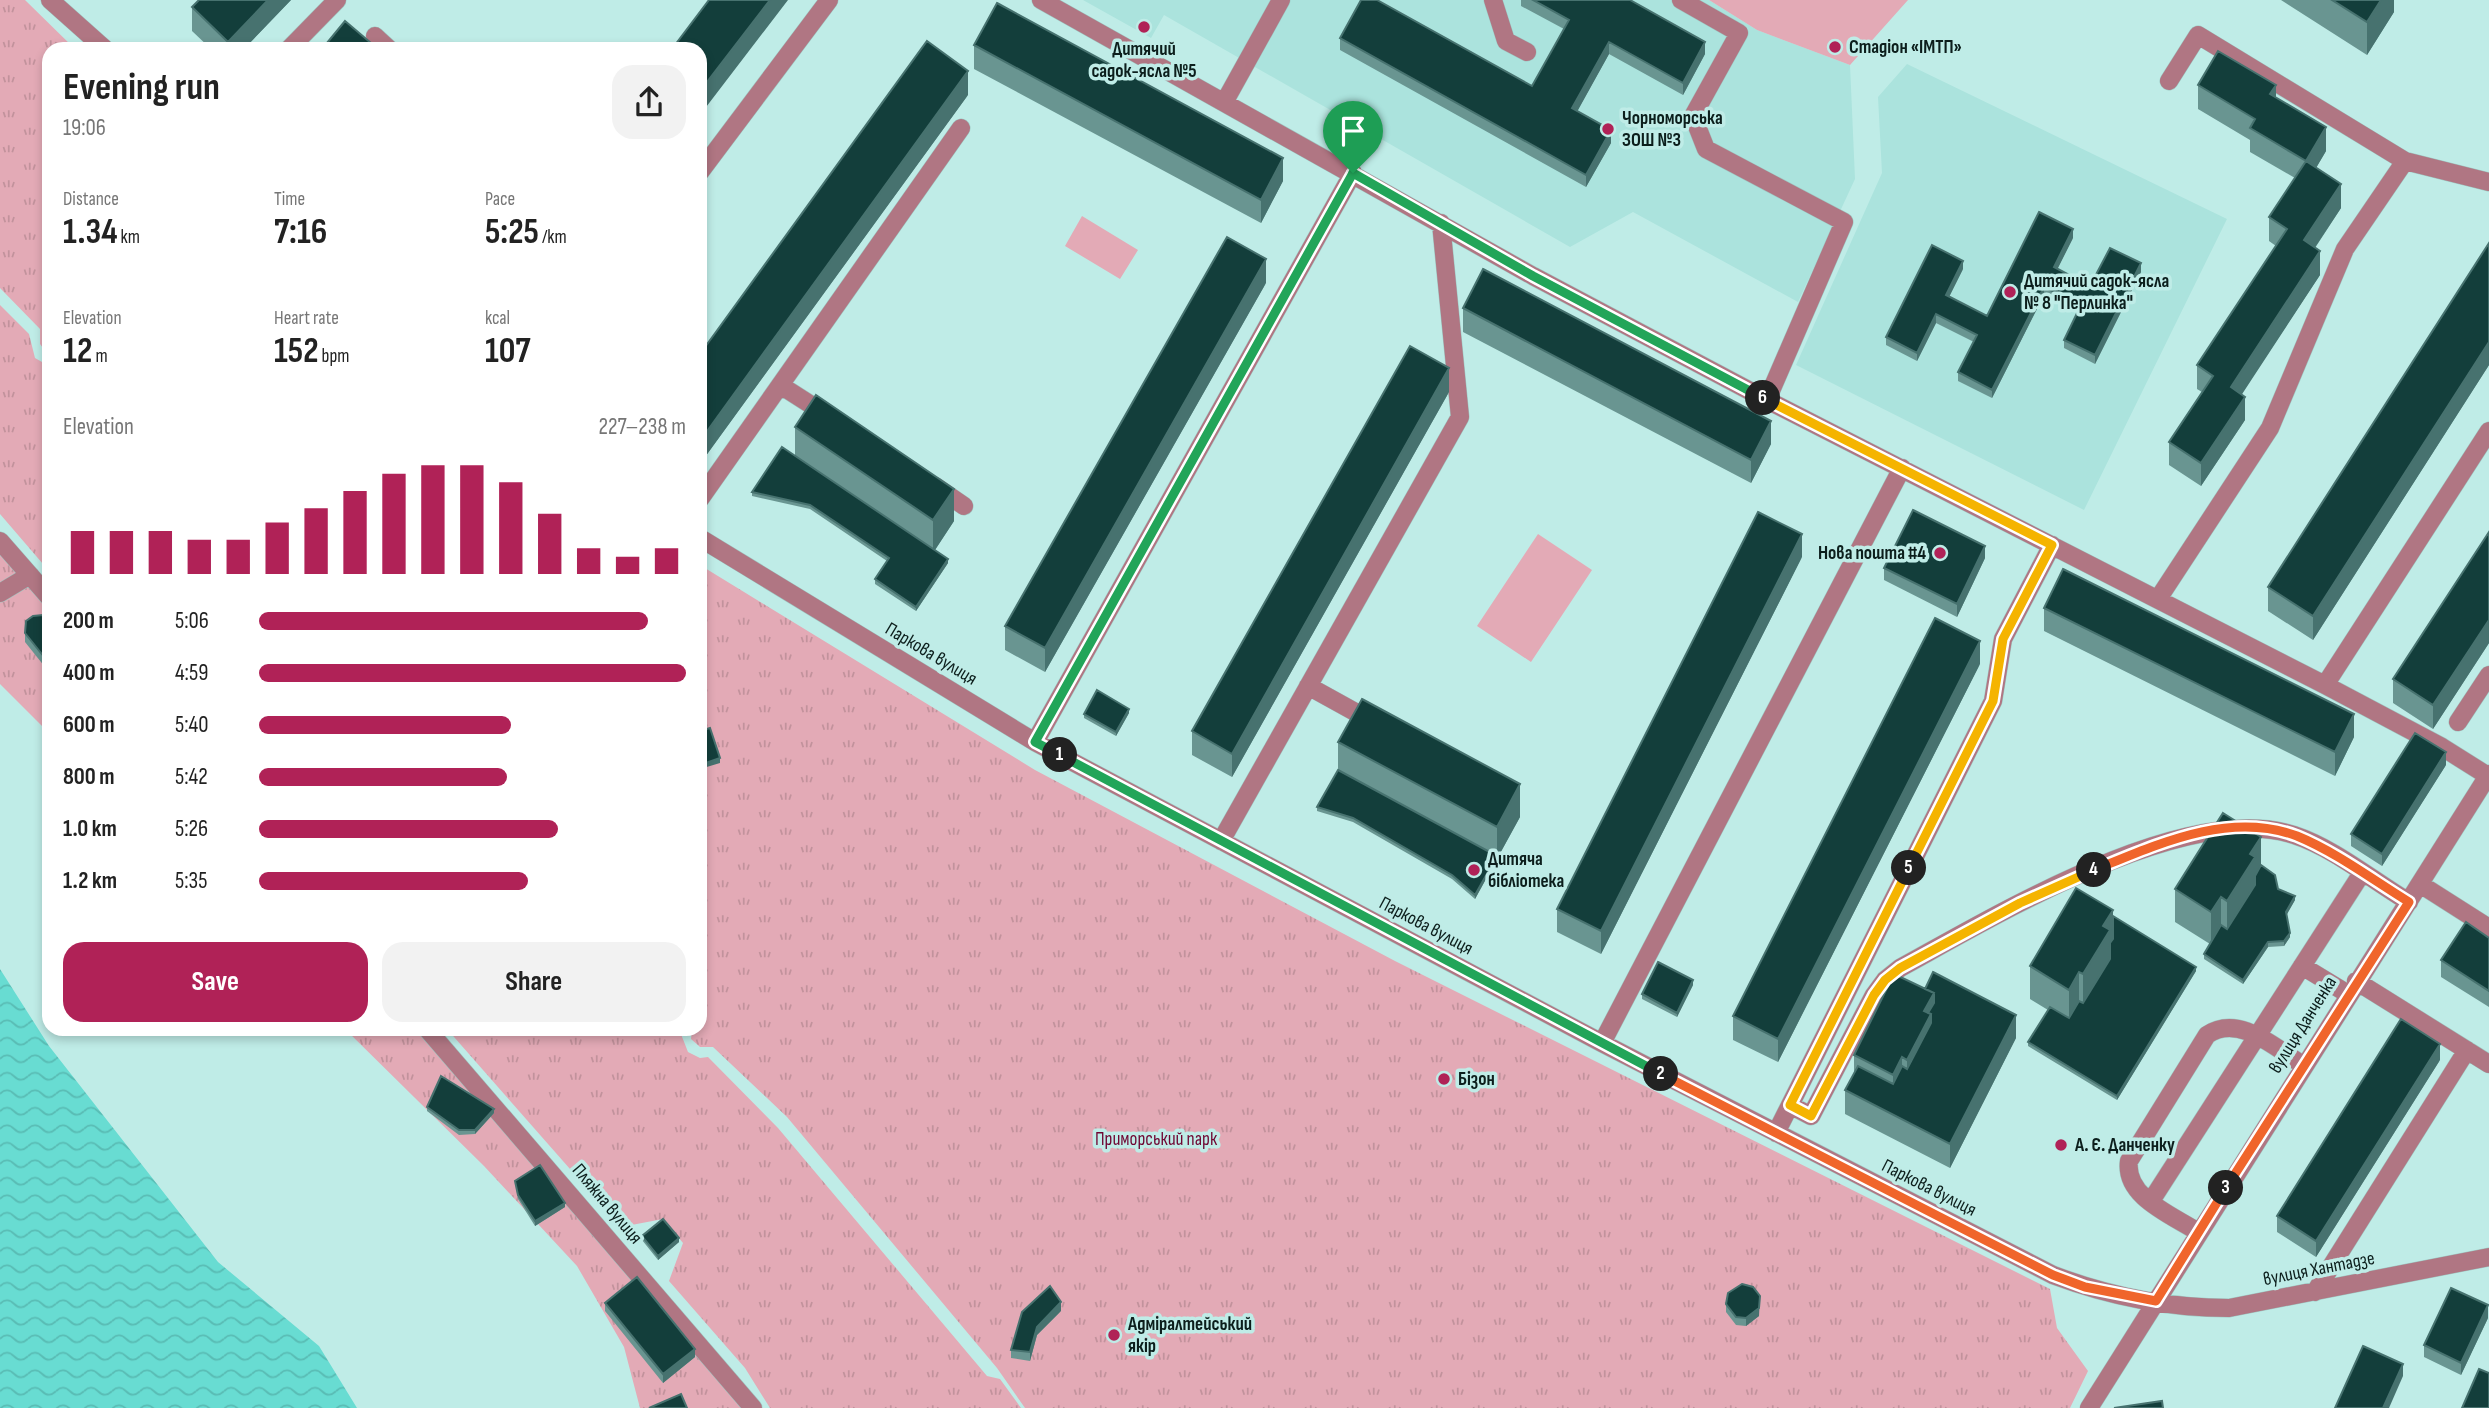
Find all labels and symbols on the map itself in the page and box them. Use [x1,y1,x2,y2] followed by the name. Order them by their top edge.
[1136,19,1152,35] marker: Дитячий садок-ясла №5
[1849,36,1962,59] place label: Стадіон «ІМТП»
[1091,38,1197,83] place label: Дитячий садок-ясла №5
[1827,39,1843,55] marker: Стадіон «ІМТП»
[1323,101,1383,173] pin
[1622,107,1723,152] place label: Чорноморська ЗОШ №3
[1600,121,1616,137] marker: Чорноморська ЗОШ №3
[2024,270,2169,315] place label: Дитячий садок-ясла № 8 "Перлинка"
[2002,284,2018,300] marker: Дитячий садок-ясла № 8 "Перлинка"
[1746,380,1780,416] pin: 6
[1818,542,1926,565] place label: Нова пошта #4
[1932,545,1948,561] marker: Нова пошта #4
[881,618,981,690] street label: Паркова вулиця
[1042,738,1078,772] pin: 1
[1488,848,1564,893] place label: Дитяча бібліотека
[1892,850,1926,886] pin: 5
[2076,852,2112,888] pin: 4
[1466,862,1482,878] marker: Дитяча бібліотека
[1375,892,1477,960] street label: Паркова вулиця
[2264,972,2342,1078] street label: вулиця Данченка
[1644,1056,1678,1092] pin: 2
[1458,1068,1495,1091] place label: Бізон
[1436,1071,1452,1087] marker: Бізон
[1095,1128,1218,1151] park label: Приморський парк
[2074,1134,2175,1157] place label: А. Є. Данченку
[2053,1137,2069,1153] marker: А. Є. Данченку
[1878,1154,1980,1222] street label: Паркова вулиця
[567,1159,647,1249] street label: Пляжна вулиця
[2208,1170,2244,1206] pin: 3
[2261,1247,2377,1291] street label: вулиця Хантадзе
[1127,1313,1252,1358] place label: Адміралтейський якір
[1106,1327,1122,1343] marker: Адміралтейський якір

